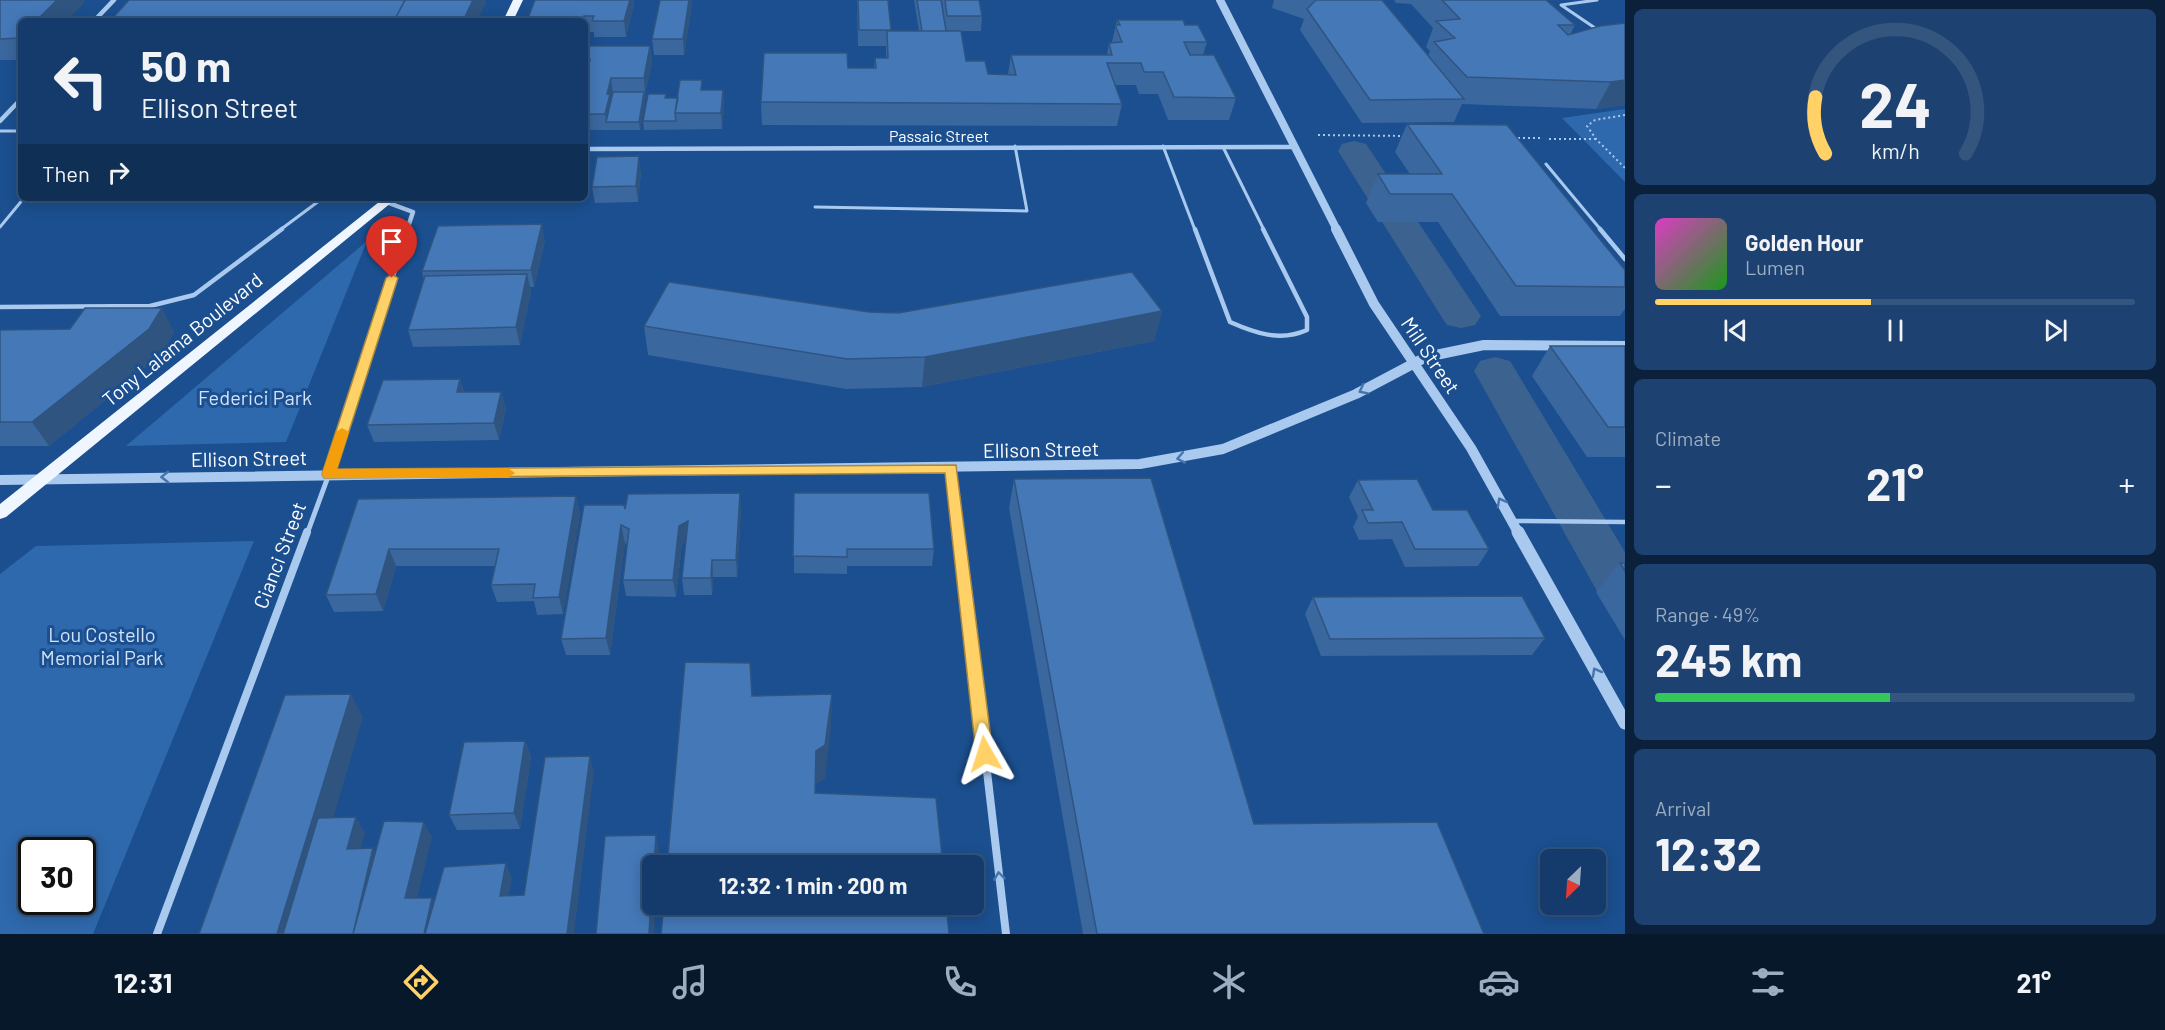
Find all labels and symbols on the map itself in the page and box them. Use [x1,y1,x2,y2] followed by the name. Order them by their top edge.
[889,126,989,145] street label: Passaic Street
[366,216,417,278] pin
[97,267,267,411] street label: Tony Lalama Boulevard
[1397,312,1465,398] street label: Mill Street
[1358,383,1369,394] one-way arrow
[198,385,312,409] park label: Federici Park
[983,436,1099,462] street label: Ellison Street
[191,445,307,471] street label: Ellison Street
[1176,451,1186,464] one-way arrow
[161,471,170,484] one-way arrow
[248,498,310,612] street label: Cianci Street
[1497,498,1508,508] one-way arrow
[41,622,163,669] park label: Lou Costello Memorial Park
[1592,668,1603,678] one-way arrow
[953,722,1017,786] position arrow
[18,837,96,915] speed limit sign: 30
[1540,849,1606,915] north arrow
[993,871,1006,880] one-way arrow

